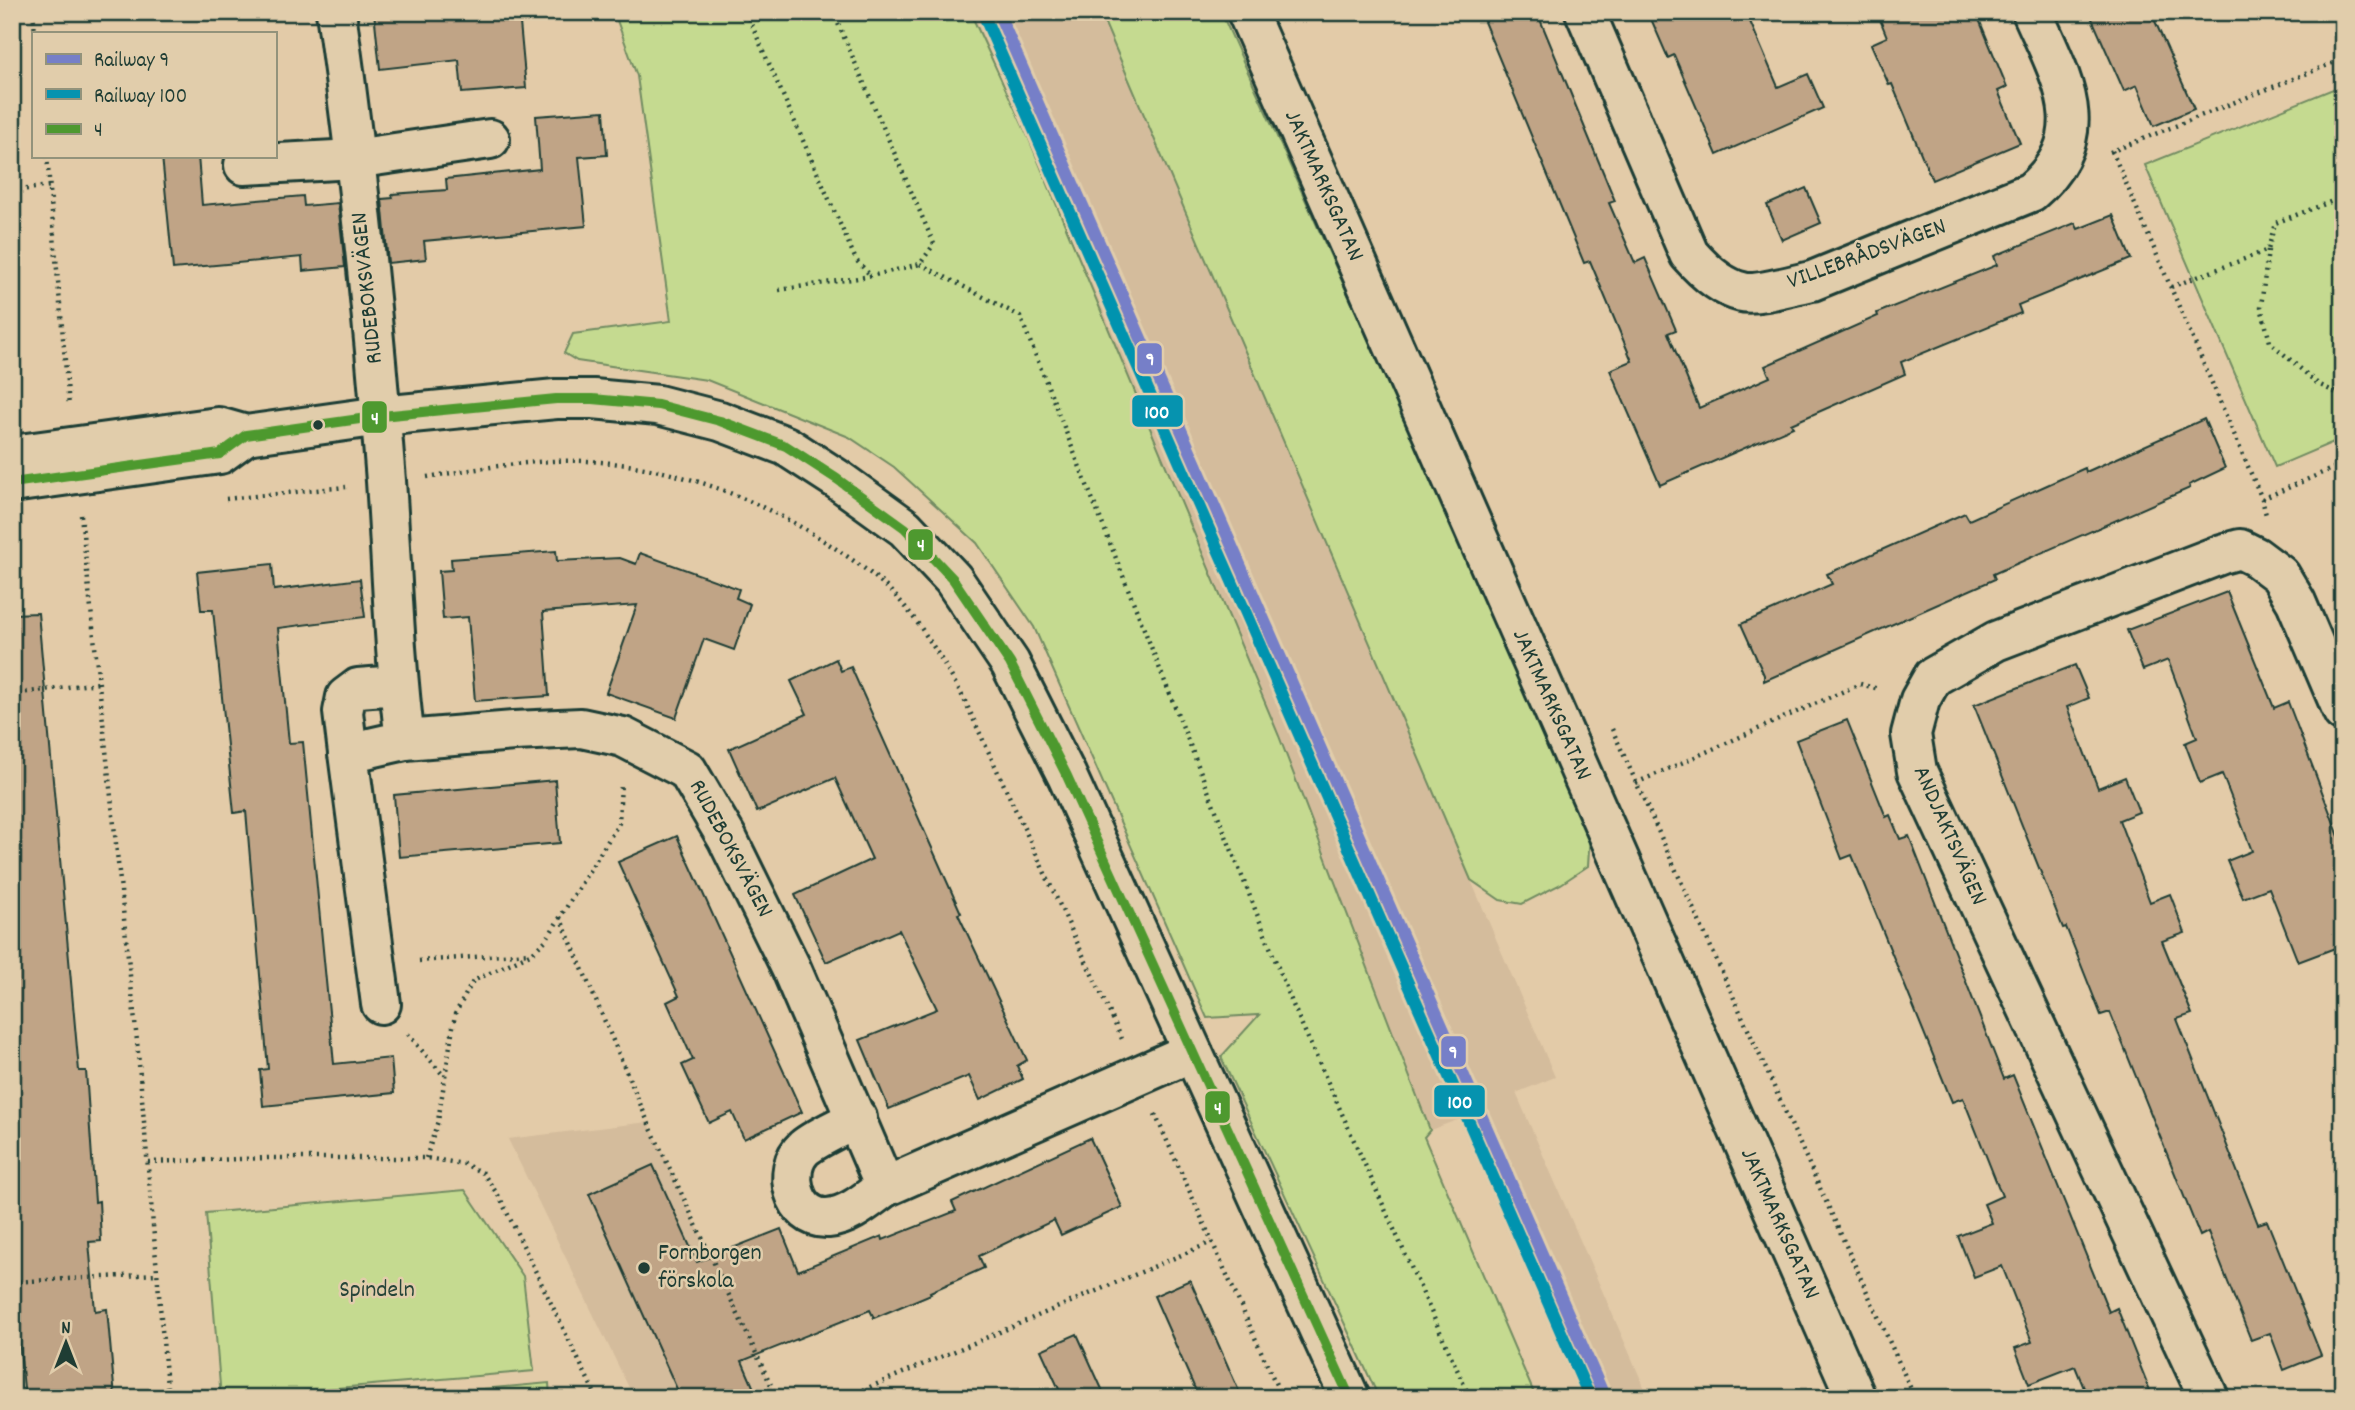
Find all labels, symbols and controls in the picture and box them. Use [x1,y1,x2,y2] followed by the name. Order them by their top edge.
[32,32,276,158] legend
[94,47,169,77] text: Railway 9
[94,83,187,113] text: Railway 100
[1274,105,1372,267] street label: JAKTMARKSGATAN
[94,117,103,147] text: 4
[343,211,393,365] street label: RUDEBOKSVÄGEN
[1783,211,1951,299] street label: VILLEBRÅDSVÄGEN
[1136,342,1163,375] line badge: 9
[1146,348,1154,375] text: 9
[1131,394,1184,428] line badge: 100
[361,400,388,434] line badge: 4
[1145,401,1169,428] text: 100
[371,407,379,434] text: 4
[311,418,325,432] unlabelled marker
[907,528,934,561] line badge: 4
[917,534,925,561] text: 4
[1502,624,1600,786] street label: JAKTMARKSGATAN
[1903,761,1995,911] street label: ANDJAKTSVÄGEN
[679,774,781,924] street label: RUDEBOKSVÄGEN
[1440,1035,1467,1068] line badge: 9
[1449,1041,1457,1068] text: 9
[1433,1084,1486,1118] line badge: 100
[1204,1090,1231,1124] line badge: 4
[1448,1091,1472,1118] text: 100
[1214,1097,1222,1124] text: 4
[1730,1143,1828,1305] street label: JAKTMARKSGATAN
[658,1237,762,1299] place label: Fornborgen förskola
[636,1260,652,1276] marker: Fornborgen förskola
[339,1274,415,1308] park label: Spindeln
[32,1308,102,1378] north arrow
[61,1316,71,1343] text: N

